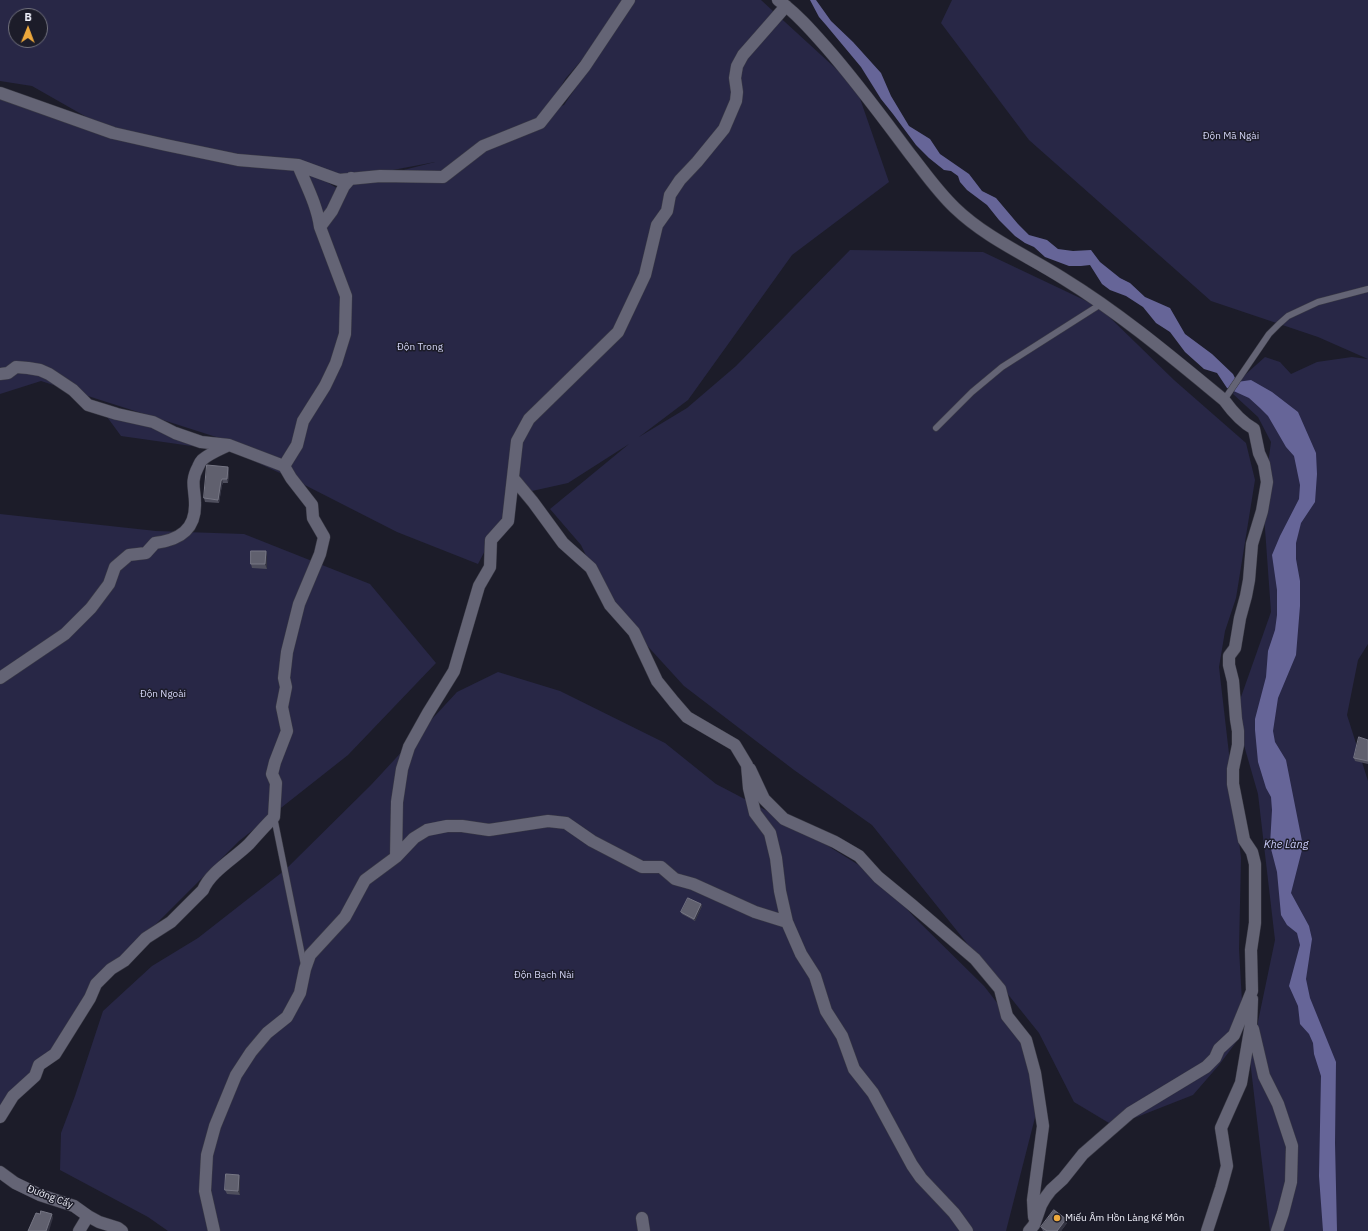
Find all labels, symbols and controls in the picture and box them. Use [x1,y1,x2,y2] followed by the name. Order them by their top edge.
[8,8,48,48] north arrow
[24,10,32,24] text: B
[1203,130,1259,142] park label: Độn Mã Ngài
[397,341,443,353] park label: Độn Trong
[140,688,186,700] park label: Độn Ngoài
[1264,838,1308,852] water label: Khe Làng
[514,969,574,981] park label: Độn Bạch Nài
[26,1183,74,1211] street label: Đường Cấy
[1065,1212,1184,1224] place label: Miếu Âm Hồn Làng Kế Môn
[1052,1213,1062,1223] marker: Miếu Âm Hồn Làng Kế Môn

